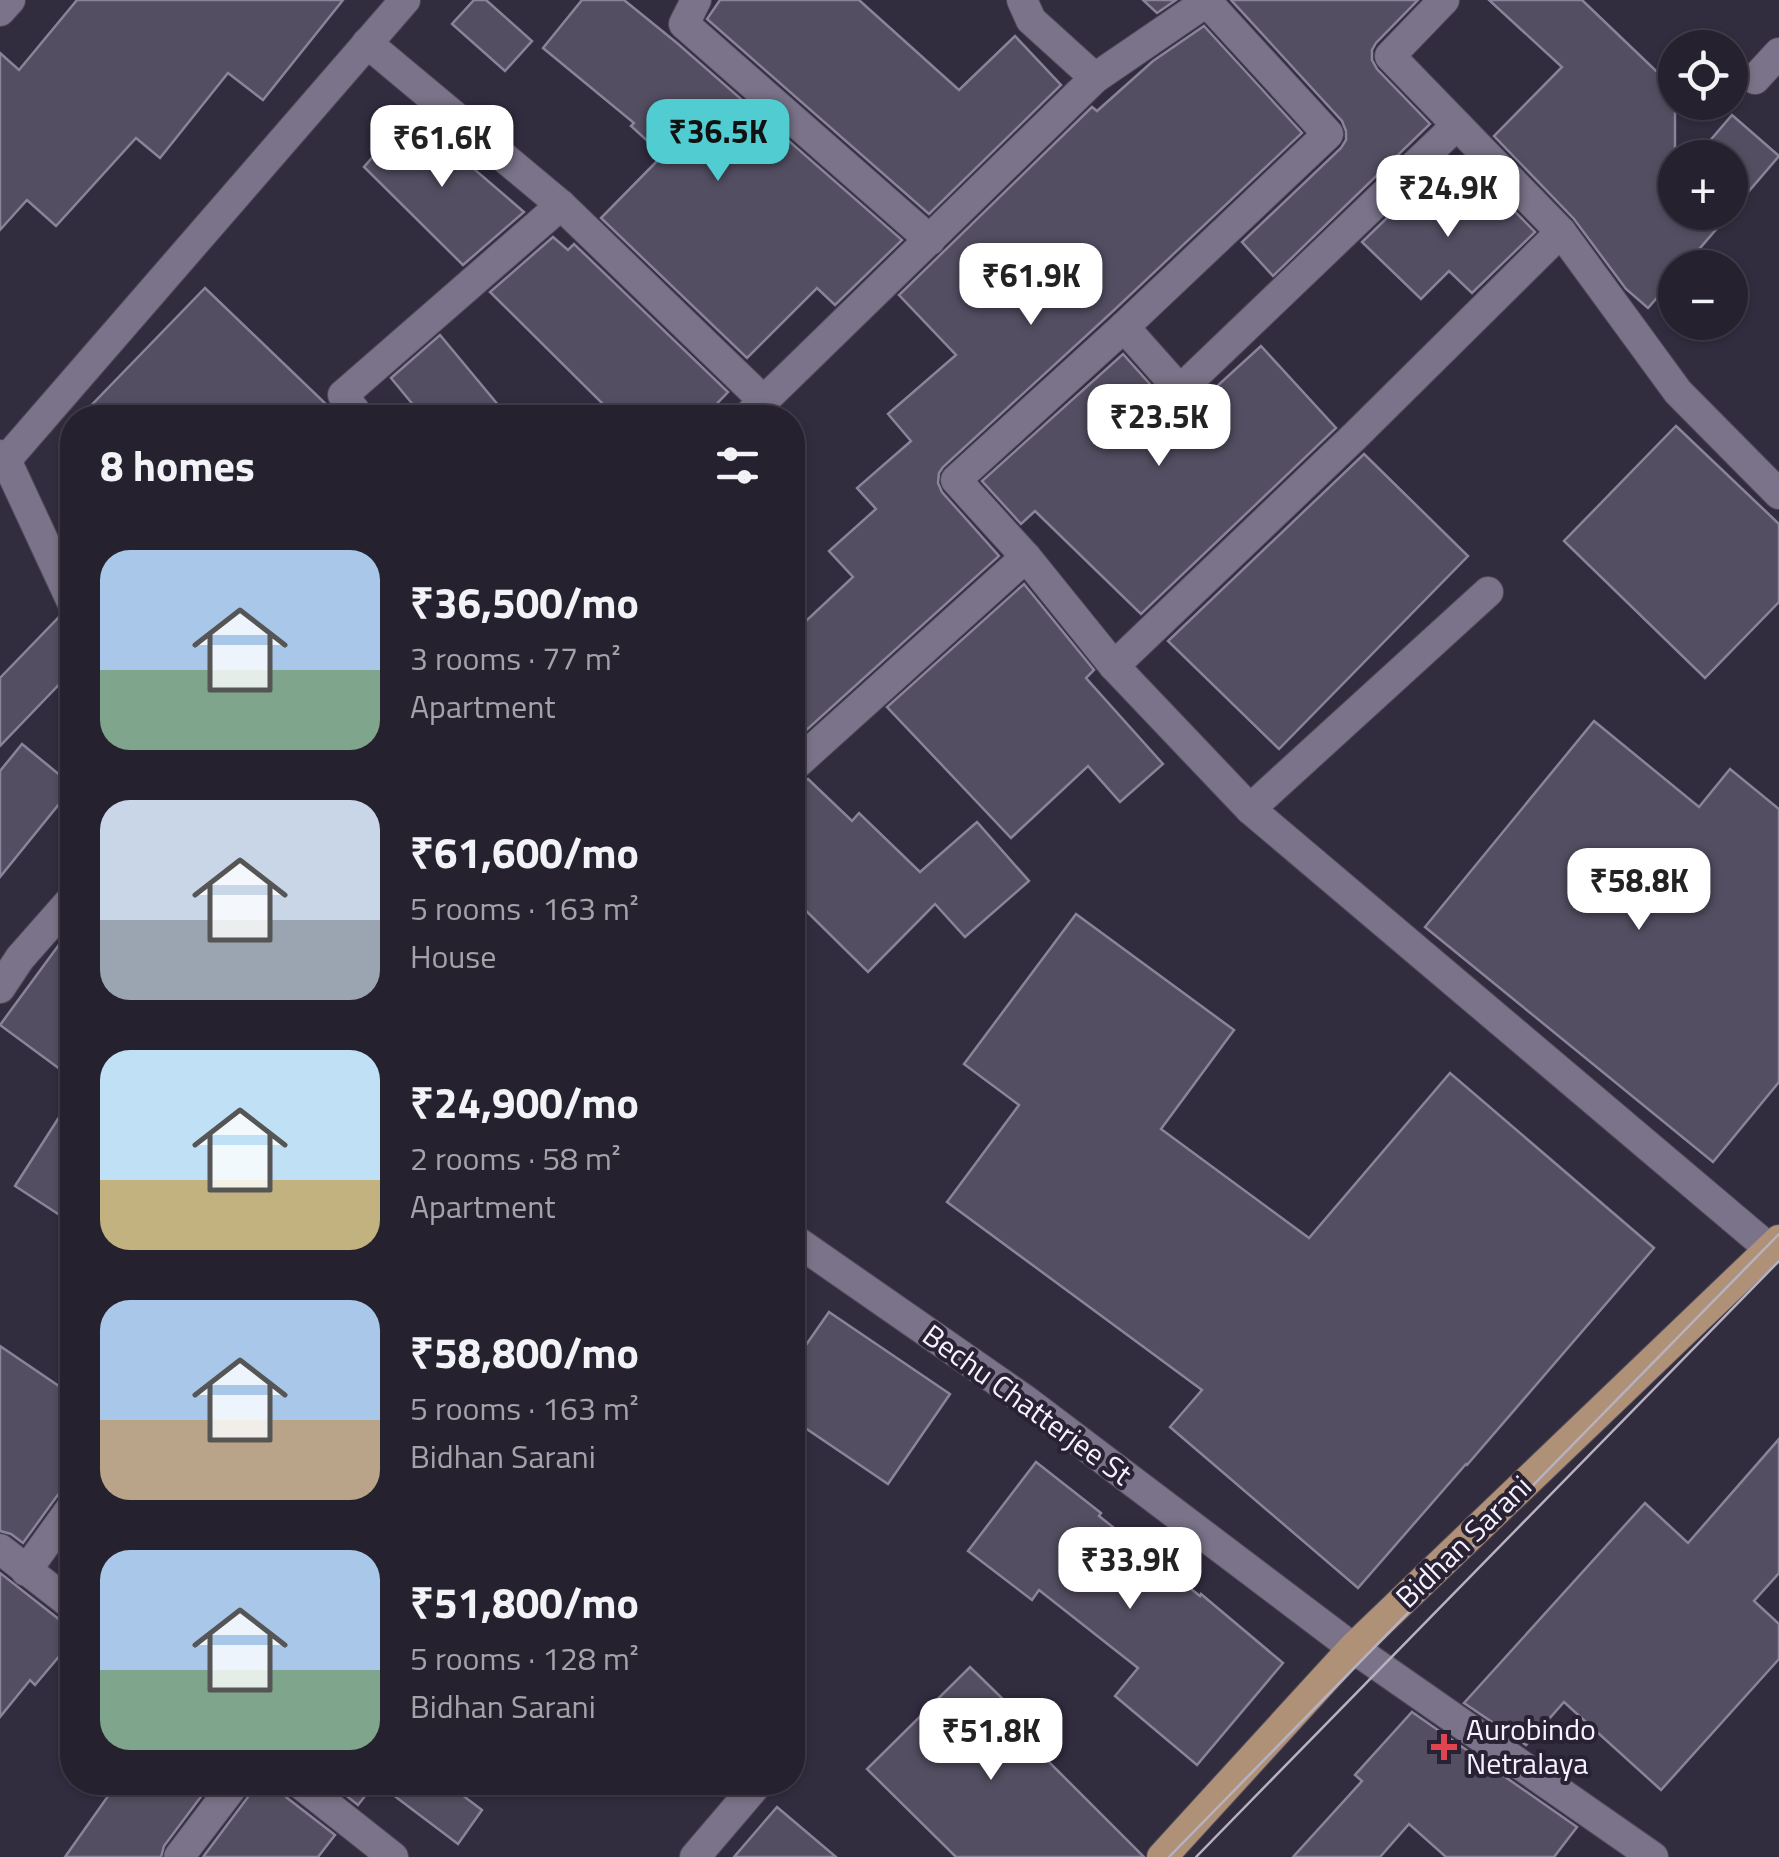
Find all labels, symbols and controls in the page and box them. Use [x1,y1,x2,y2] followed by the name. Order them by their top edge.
[1658,30,1748,340] map controls
[1658,30,1748,120] button: locate
[637,99,799,184] pin: ₹36.5K
[361,105,523,190] pin: ₹61.6K
[668,107,768,155] text: ₹36.5K
[392,113,492,161] text: ₹61.6K
[1658,140,1748,230] button: +
[1367,155,1529,240] pin: ₹24.9K
[1398,163,1498,211] text: ₹24.9K
[950,243,1112,328] pin: ₹61.9K
[1658,250,1748,340] button: −
[981,251,1081,299] text: ₹61.9K
[1078,384,1240,469] pin: ₹23.5K
[1109,392,1209,440] text: ₹23.5K
[100,433,255,497] text: 8 homes
[710,438,765,493] icon: filters
[410,570,639,634] text: ₹36,500/mo
[180,590,300,710] icon: home
[410,634,621,682] text: 3 rooms · 77 m²
[410,682,556,730] text: Apartment
[410,820,639,884] text: ₹61,600/mo
[180,840,300,960] icon: home
[1558,848,1720,933] pin: ₹58.8K
[1589,856,1689,904] text: ₹58.8K
[410,884,639,932] text: 5 rooms · 163 m²
[410,932,496,980] text: House
[410,1070,639,1134] text: ₹24,900/mo
[180,1090,300,1210] icon: home
[410,1134,621,1182] text: 2 rooms · 58 m²
[410,1182,556,1230] text: Apartment
[913,1312,1142,1496] street label: Bechu Chatterjee St
[410,1320,639,1384] text: ₹58,800/mo
[180,1340,300,1460] icon: home
[410,1384,639,1432] text: 5 rooms · 163 m²
[410,1432,596,1480] text: Bidhan Sarani
[1385,1464,1542,1618] street label: Bidhan Sarani
[1049,1527,1211,1612] pin: ₹33.9K
[1080,1535,1180,1583] text: ₹33.9K
[410,1570,639,1634] text: ₹51,800/mo
[180,1590,300,1710] icon: home
[410,1634,639,1682] text: 5 rooms · 128 m²
[410,1682,596,1730] text: Bidhan Sarani
[910,1698,1072,1783] pin: ₹51.8K
[941,1706,1041,1754] text: ₹51.8K
[1466,1706,1596,1786] place label: Aurobindo Netralaya
[1431,1734,1457,1760] marker: Aurobindo Netralaya

